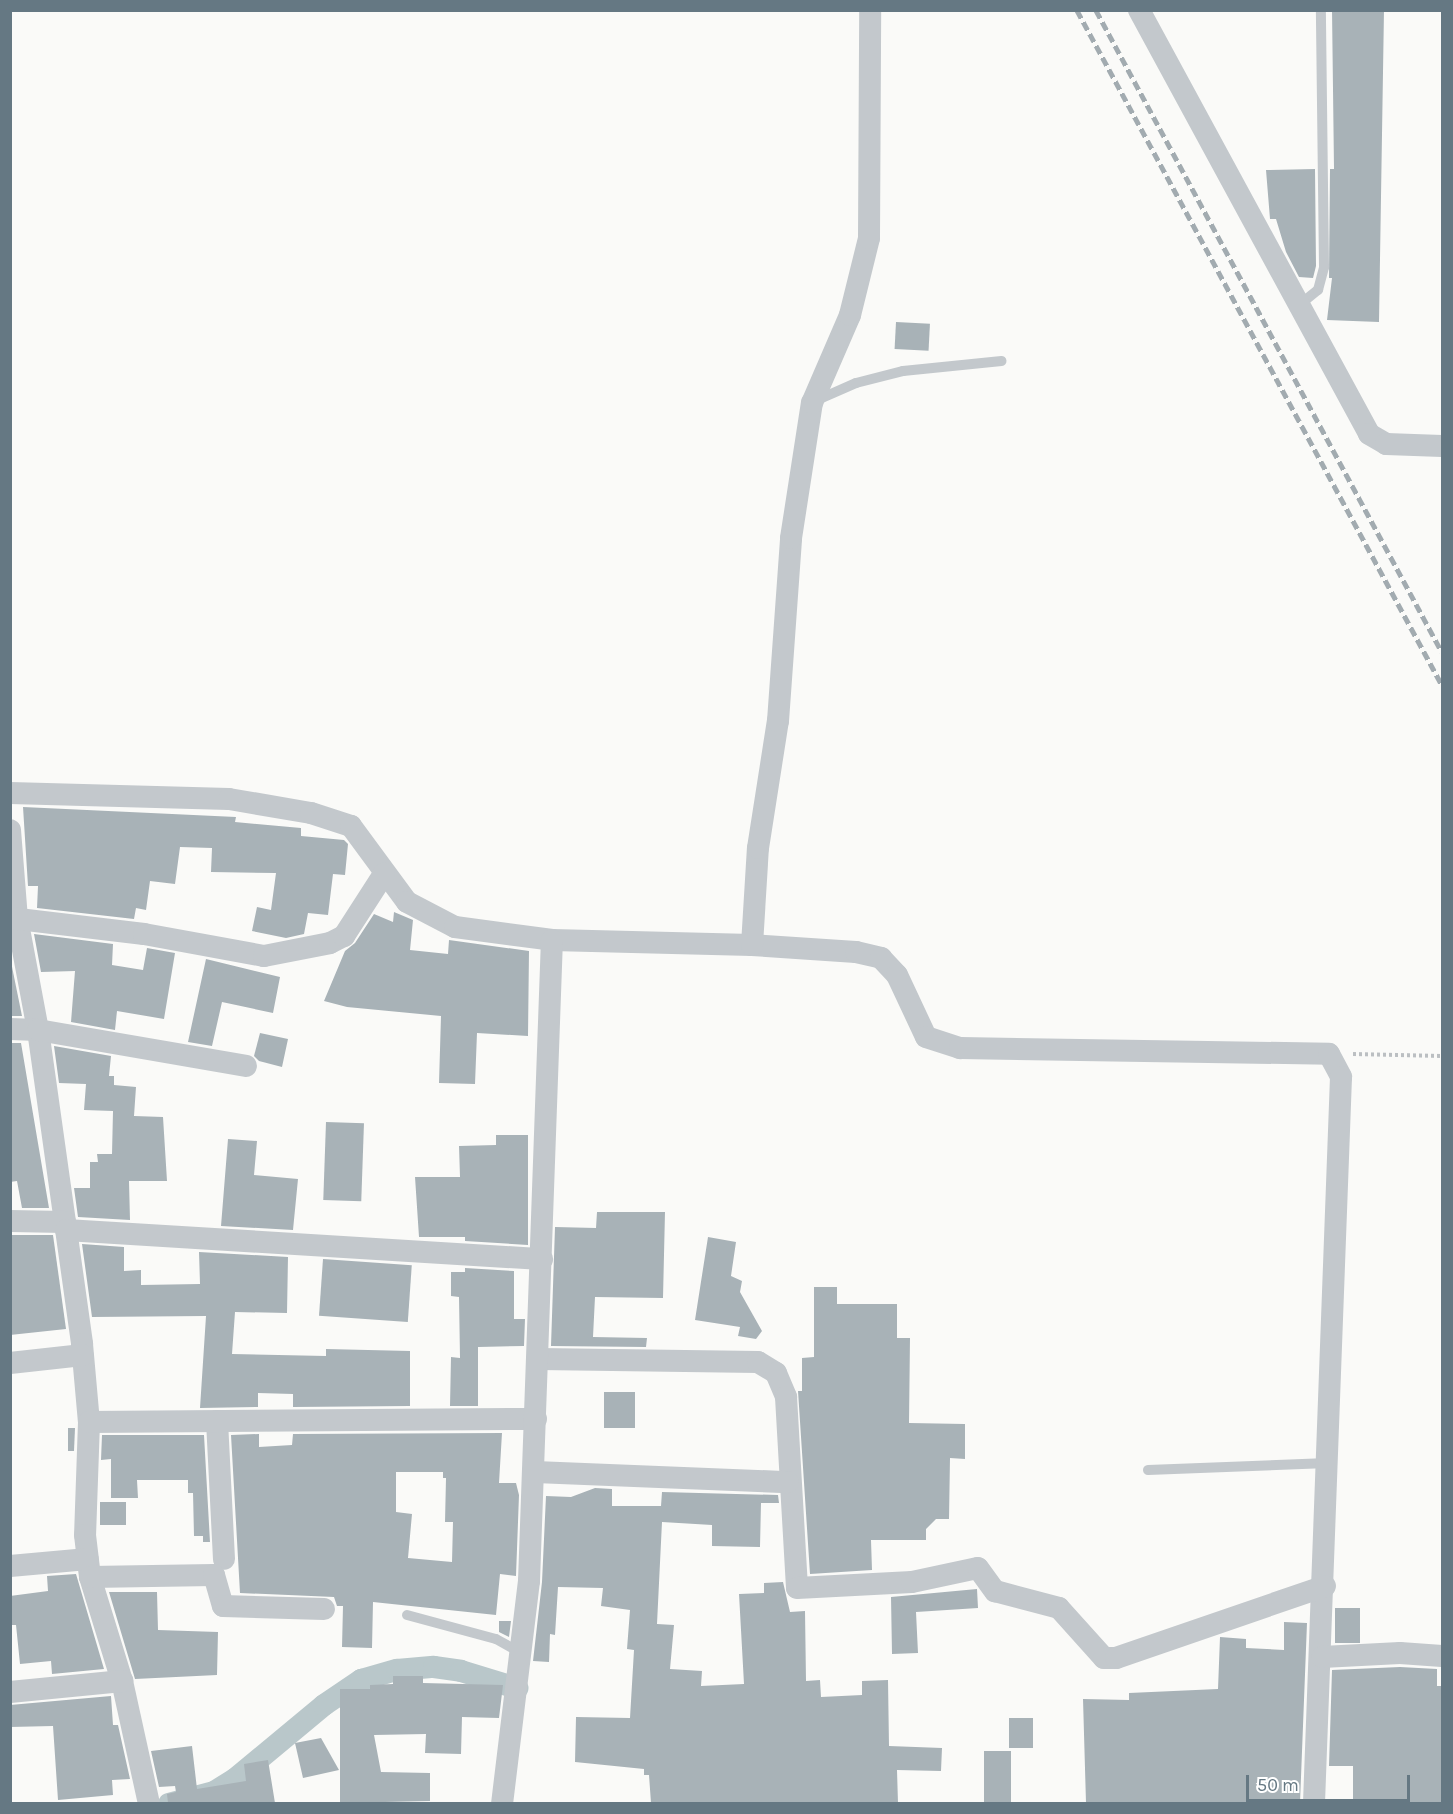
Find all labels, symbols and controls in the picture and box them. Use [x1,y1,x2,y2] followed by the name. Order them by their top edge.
[1249,1763,1412,1801] scale bar
[1257,1774,1299,1796] text: 50 m

